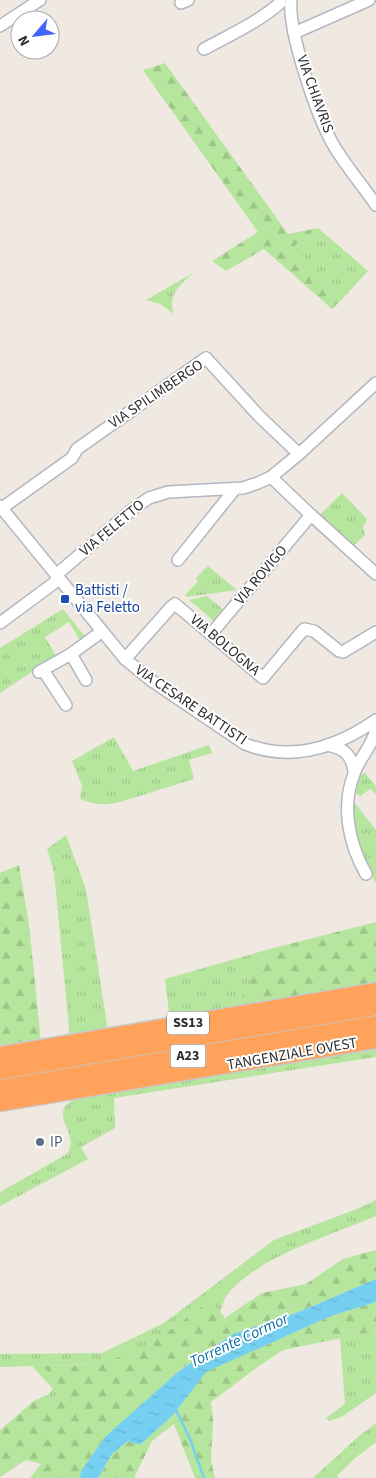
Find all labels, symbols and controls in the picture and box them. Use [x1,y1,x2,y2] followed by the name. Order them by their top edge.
[10,10,60,60] north arrow
[13,32,35,49] text: N
[291,52,339,136] street label: VIA CHIAVRIS
[105,355,207,433] street label: VIA SPILIMBERGO
[75,495,149,561] street label: VIA FELETTO
[230,541,292,609] street label: VIA ROVIGO
[75,580,140,618] place label: Battisti / via Feletto
[59,593,71,605] marker: Battisti / via Feletto
[185,609,265,681] street label: VIA BOLOGNA
[131,660,251,750] street label: VIA CESARE BATTISTI
[167,1011,209,1034] road number: SS13
[225,1032,359,1076] street label: TANGENZIALE OVEST
[170,1044,206,1068] road number: A23
[50,1132,62,1153] place label: IP
[34,1136,46,1148] marker: IP
[186,1307,293,1373] water label: Torrente Cormor

